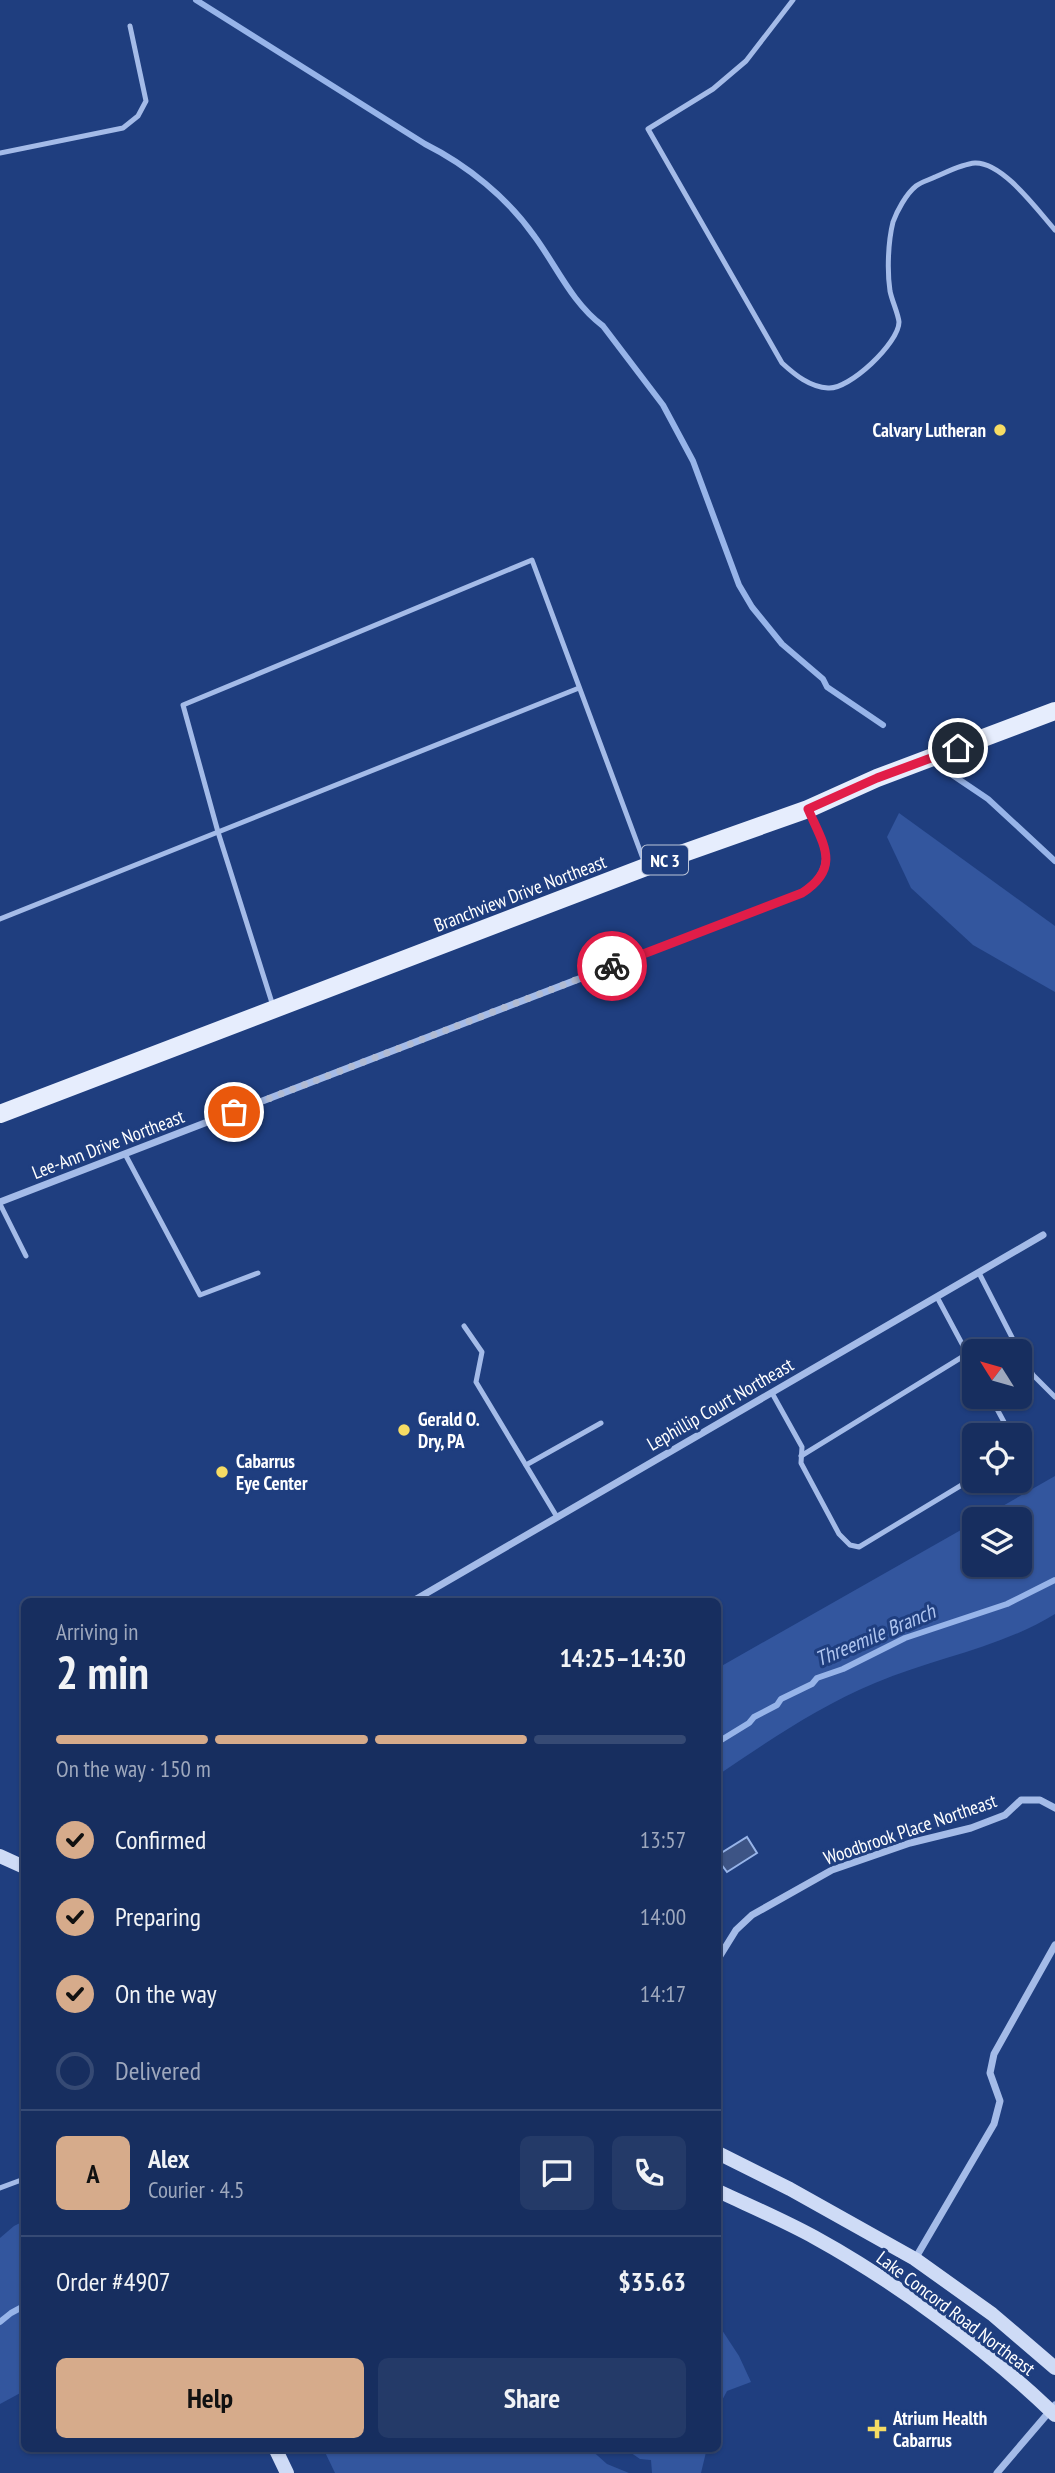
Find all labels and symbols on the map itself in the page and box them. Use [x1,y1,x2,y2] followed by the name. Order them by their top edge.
[872,418,986,442] place label: Calvary Lutheran
[992,422,1008,438] marker: Calvary Lutheran
[928,718,988,778] pin
[642,846,688,874] road number: NC 3
[430,849,610,937] street label: Branchview Drive Northeast
[577,931,647,1001] courier
[204,1082,264,1142] pin
[29,1104,188,1184] street label: Lee-Ann Drive Northeast
[962,1339,1032,1409] north arrow
[642,1352,798,1456] street label: Lephillip Court Northeast
[418,1407,480,1453] place label: Gerald O. Dry, PA
[396,1422,412,1438] marker: Gerald O. Dry, PA
[236,1449,308,1495] place label: Cabarrus Eye Center
[214,1464,230,1480] marker: Cabarrus Eye Center
[811,1597,941,1672] water label: Threemile Branch
[820,1788,1000,1870] street label: Woodbrook Place Northeast
[872,2246,1041,2381] street label: Lake Concord Road Northeast
[892,2406,987,2452] place label: Atrium Health Cabarrus
[867,2419,887,2439] marker: Atrium Health Cabarrus

